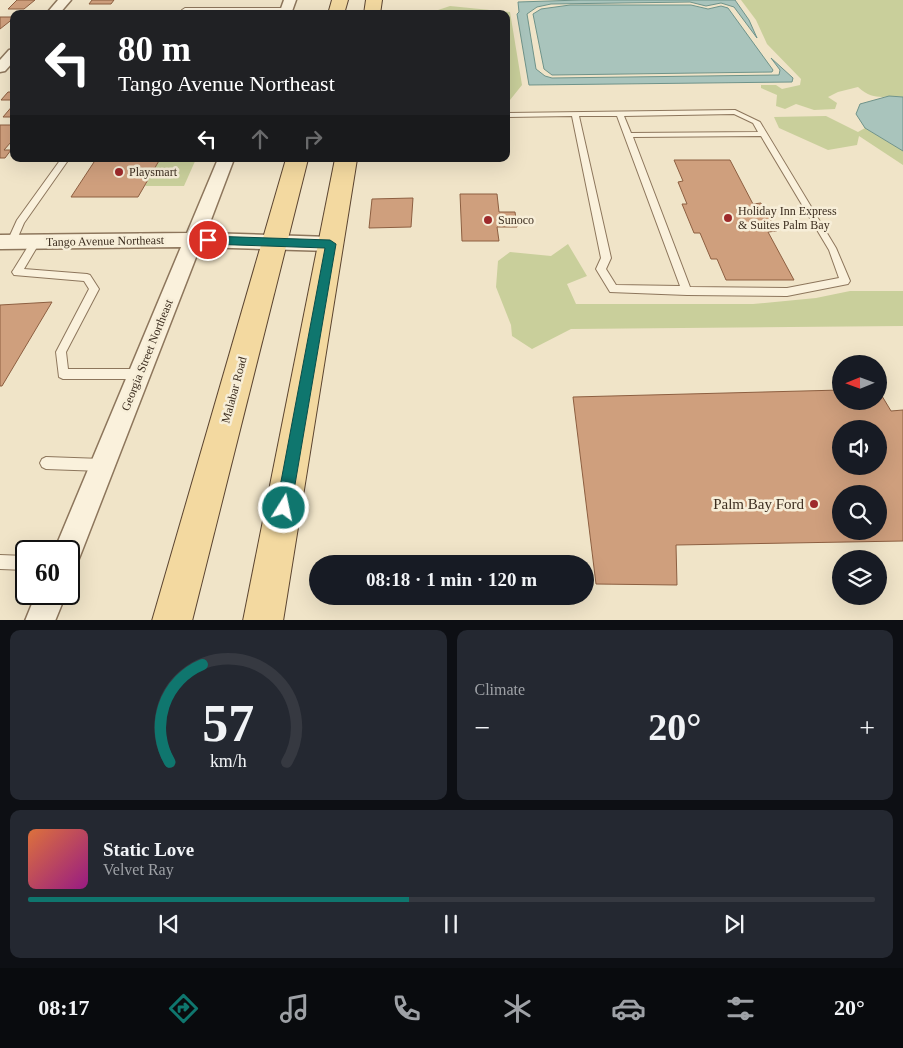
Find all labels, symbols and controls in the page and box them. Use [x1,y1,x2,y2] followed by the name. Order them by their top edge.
[35,30,100,95] icon: left
[118,30,191,69] text: 80 m
[118,71,335,96] text: Tango Avenue Northeast
[193,125,221,153] icon: left
[246,125,274,153] icon: ahead
[299,125,327,153] icon: right
[129,165,178,179] place label: Playsmart
[113,166,125,178] marker: Playsmart
[738,204,837,232] place label: Holiday Inn Express & Suites Palm Bay
[722,212,734,224] marker: Holiday Inn Express & Suites Palm Bay
[498,213,534,227] place label: Sunoco
[482,214,494,226] marker: Sunoco
[187,219,229,261] pin
[194,226,222,254] icon: arrive
[46,233,165,249] street label: Tango Avenue Northeast
[118,297,176,413] street label: Georgia Street Northeast
[218,355,250,425] street label: Malabar Road
[832,355,888,410] north arrow
[832,355,887,605] map controls
[832,420,887,475] button: sound
[257,481,309,533] position arrow
[832,485,887,540] button: search
[713,496,804,512] place label: Palm Bay Ford
[808,498,820,510] marker: Palm Bay Ford
[15,540,80,605] speed limit sign: 60
[832,550,887,605] button: layers
[366,569,537,590] text: 08:18 · 1 min · 120 m
[475,681,525,698] text: Climate
[202,695,254,752] text: 57
[648,706,701,748] text: 20°
[475,712,490,743] text: −
[859,712,875,743] text: +
[210,751,247,771] text: km/h
[103,839,194,860] text: Static Love
[103,861,174,878] text: Velvet Ray
[155,910,183,938] icon: previous
[437,910,465,938] icon: pause
[720,910,748,938] icon: next
[166,991,201,1026] icon: directions
[277,991,312,1026] icon: music
[389,991,424,1026] icon: phone
[500,991,535,1026] icon: climate
[611,991,646,1026] icon: car
[723,991,758,1026] icon: filters
[38,995,90,1020] text: 08:17
[834,995,865,1020] text: 20°

